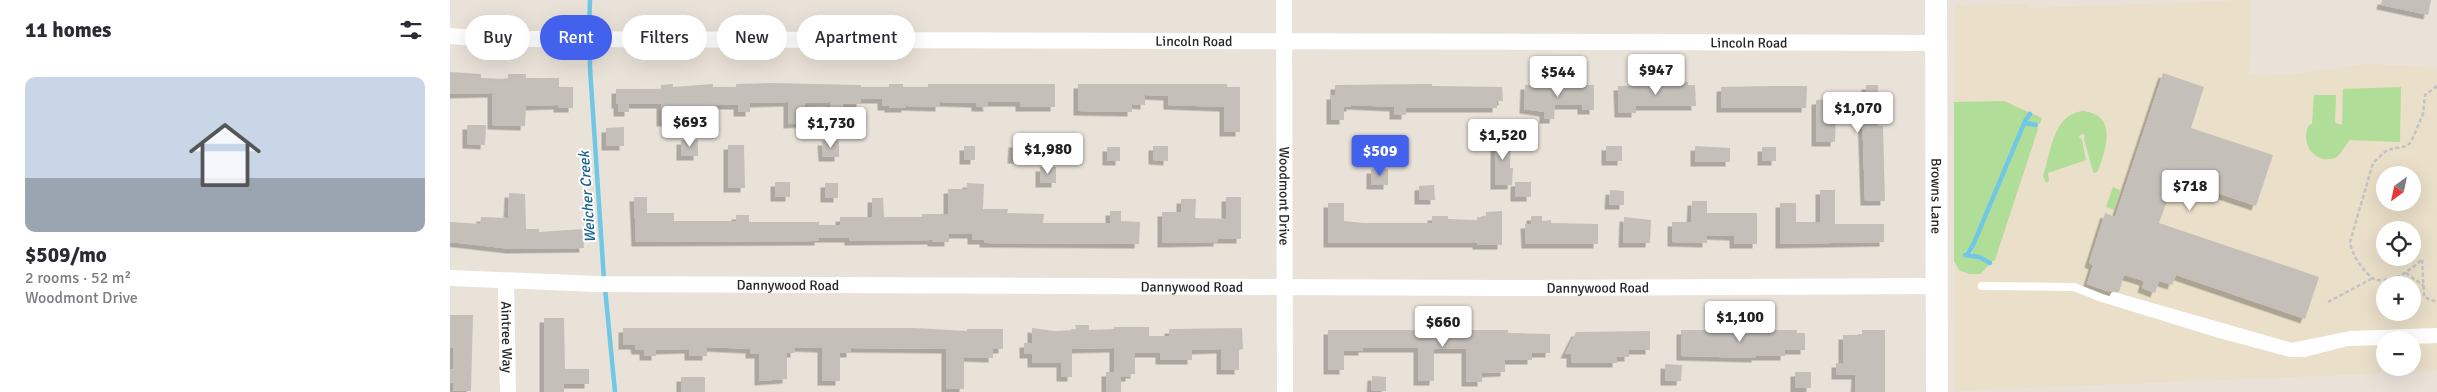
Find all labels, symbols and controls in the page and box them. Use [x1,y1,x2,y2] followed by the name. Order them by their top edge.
[465,15,530,60] chip: Buy
[540,15,612,60] chip: Rent
[622,15,707,60] chip: Filters
[717,15,787,60] chip: New
[797,15,915,60] chip: Apartment
[397,16,425,44] icon: filters
[25,17,111,43] text: 11 homes
[1155,32,1232,50] street label: Lincoln Road
[1710,34,1787,51] street label: Lincoln Road
[1626,54,1686,96] pin: $947
[1528,56,1588,98] pin: $544
[1639,60,1673,80] text: $947
[1541,62,1575,82] text: $544
[1817,92,1899,134] pin: $1,070
[1834,98,1882,118] text: $1,070
[660,106,720,148] pin: $693
[790,106,872,149] pin: $1,730
[180,110,270,200] icon: home
[673,112,707,132] text: $693
[807,113,855,133] text: $1,730
[1462,119,1544,161] pin: $1,520
[1479,125,1527,145] text: $1,520
[1007,132,1089,175] pin: $1,980
[1350,134,1410,177] pin: $509
[1024,139,1072,159] text: $1,980
[1363,141,1397,161] text: $509
[1276,147,1293,245] street label: Woodmont Drive
[575,149,599,244] water label: Weicher Creek
[1928,158,1945,234] street label: Browns Lane
[2376,166,2421,211] north arrow
[2376,166,2421,376] map controls
[2160,170,2220,212] pin: $718
[2173,176,2207,196] text: $718
[2376,221,2421,266] button: locate
[25,242,107,268] text: $509/mo
[25,268,131,288] text: 2 rooms · 52 m²
[737,276,839,294] street label: Dannywood Road
[2376,276,2421,321] button: +
[1141,278,1243,295] street label: Dannywood Road
[1547,279,1649,296] street label: Dannywood Road
[25,288,138,308] text: Woodmont Drive
[1699,300,1781,343] pin: $1,100
[498,301,516,373] street label: Aintree Way
[1413,306,1473,348] pin: $660
[1716,307,1764,327] text: $1,100
[1426,312,1460,332] text: $660
[2376,331,2421,376] button: −

